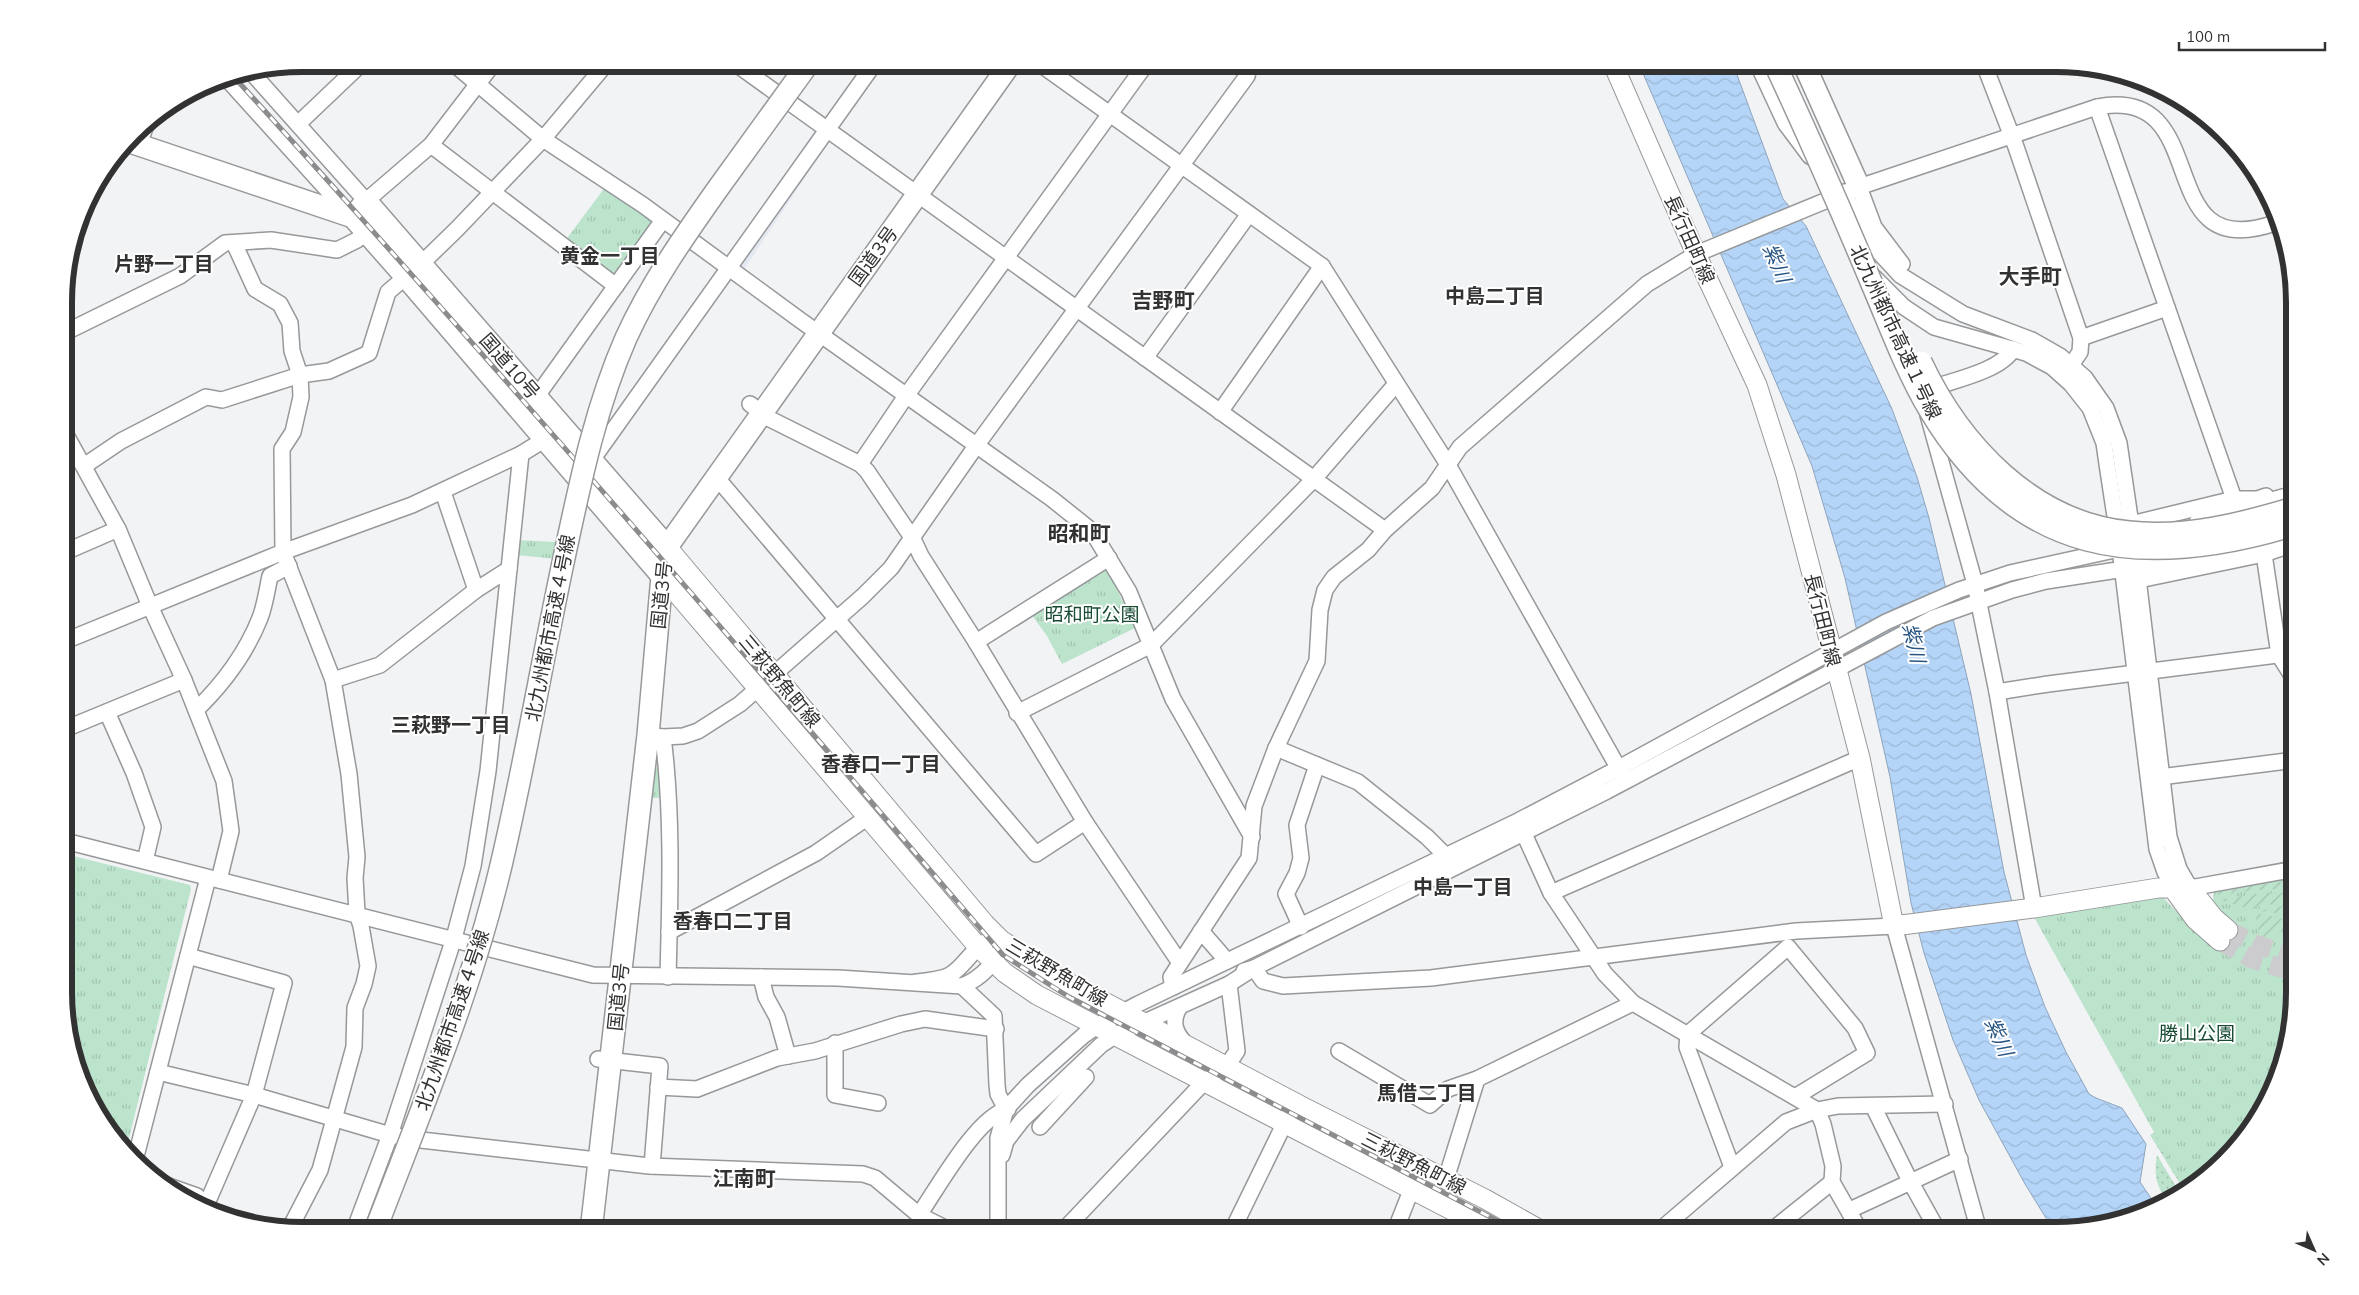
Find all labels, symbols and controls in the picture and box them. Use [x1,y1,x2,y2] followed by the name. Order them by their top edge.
[2179,20,2325,52] scale bar
[2186,27,2230,46] text: 100 m
[1660,191,1720,287] street label: 長行田町線
[843,221,903,291] street label: 国道3号
[1758,240,1798,288] water label: 紫川
[1845,241,1947,423] street label: 北九州都市高速１号線
[560,243,660,268] district label: 黄金一丁目
[114,251,214,276] district label: 片野一丁目
[1999,263,2062,289] district label: 大手町
[1445,283,1545,308] district label: 中島二丁目
[1132,287,1195,313] district label: 吉野町
[475,328,545,404] street label: 国道10号
[1048,520,1111,546] district label: 昭和町
[520,532,580,724] street label: 北九州都市高速４号線
[645,560,677,630] street label: 国道3号
[1800,571,1846,669] street label: 長行田町線
[1044,602,1140,626] park label: 昭和町公園
[1898,621,1932,667] water label: 紫川
[734,630,826,732] street label: 三萩野魚町線
[391,712,511,737] district label: 三萩野一丁目
[821,751,941,776] district label: 香春口一丁目
[1413,874,1513,899] district label: 中島一丁目
[673,908,793,933] district label: 香春口二丁目
[410,926,494,1114] street label: 北九州都市高速４号線
[1002,932,1112,1012] street label: 三萩野魚町線
[602,962,634,1032] street label: 国道3号
[1980,1013,2020,1062] water label: 紫川
[2159,1021,2235,1045] park label: 勝山公園
[1377,1080,1477,1105] district label: 馬借二丁目
[1358,1126,1470,1200] street label: 三萩野魚町線
[713,1165,776,1191] district label: 江南町
[2289,1225,2339,1275] north arrow
[2313,1249,2333,1269] text: N

